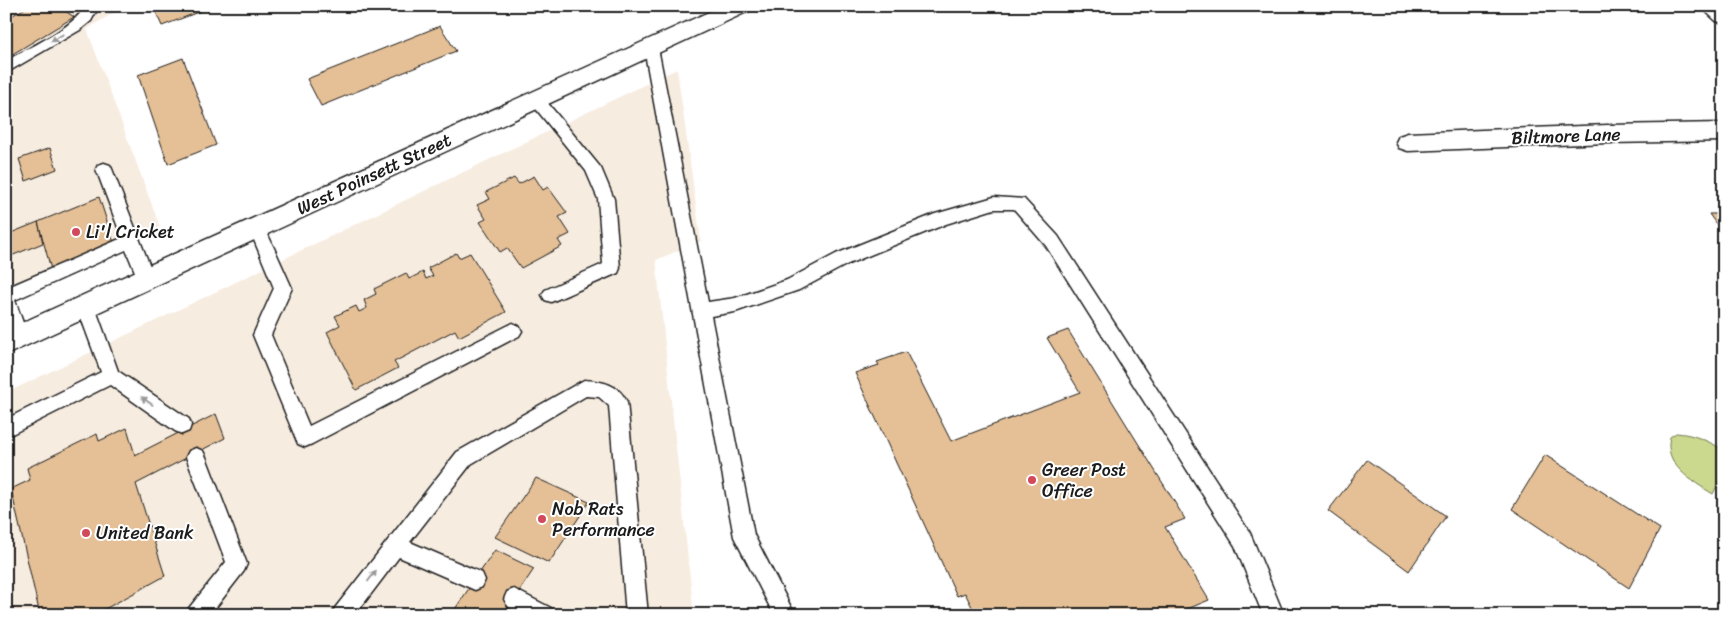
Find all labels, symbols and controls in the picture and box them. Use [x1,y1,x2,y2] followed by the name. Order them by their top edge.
[50,33,63,42] one-way arrow
[1511,118,1621,154] street label: Biltmore Lane
[291,124,457,224] street label: West Poinsett Street
[86,216,175,248] place label: Li'l Cricket
[70,226,82,238] marker: Li'l Cricket
[140,396,153,406] one-way arrow
[1042,454,1126,507] place label: Greer Post Office
[1026,474,1038,486] marker: Greer Post Office
[552,493,655,546] place label: Nob Rats Performance
[536,513,548,525] marker: Nob Rats Performance
[96,517,194,549] place label: United Bank
[80,527,92,539] marker: United Bank
[367,569,377,583] one-way arrow

